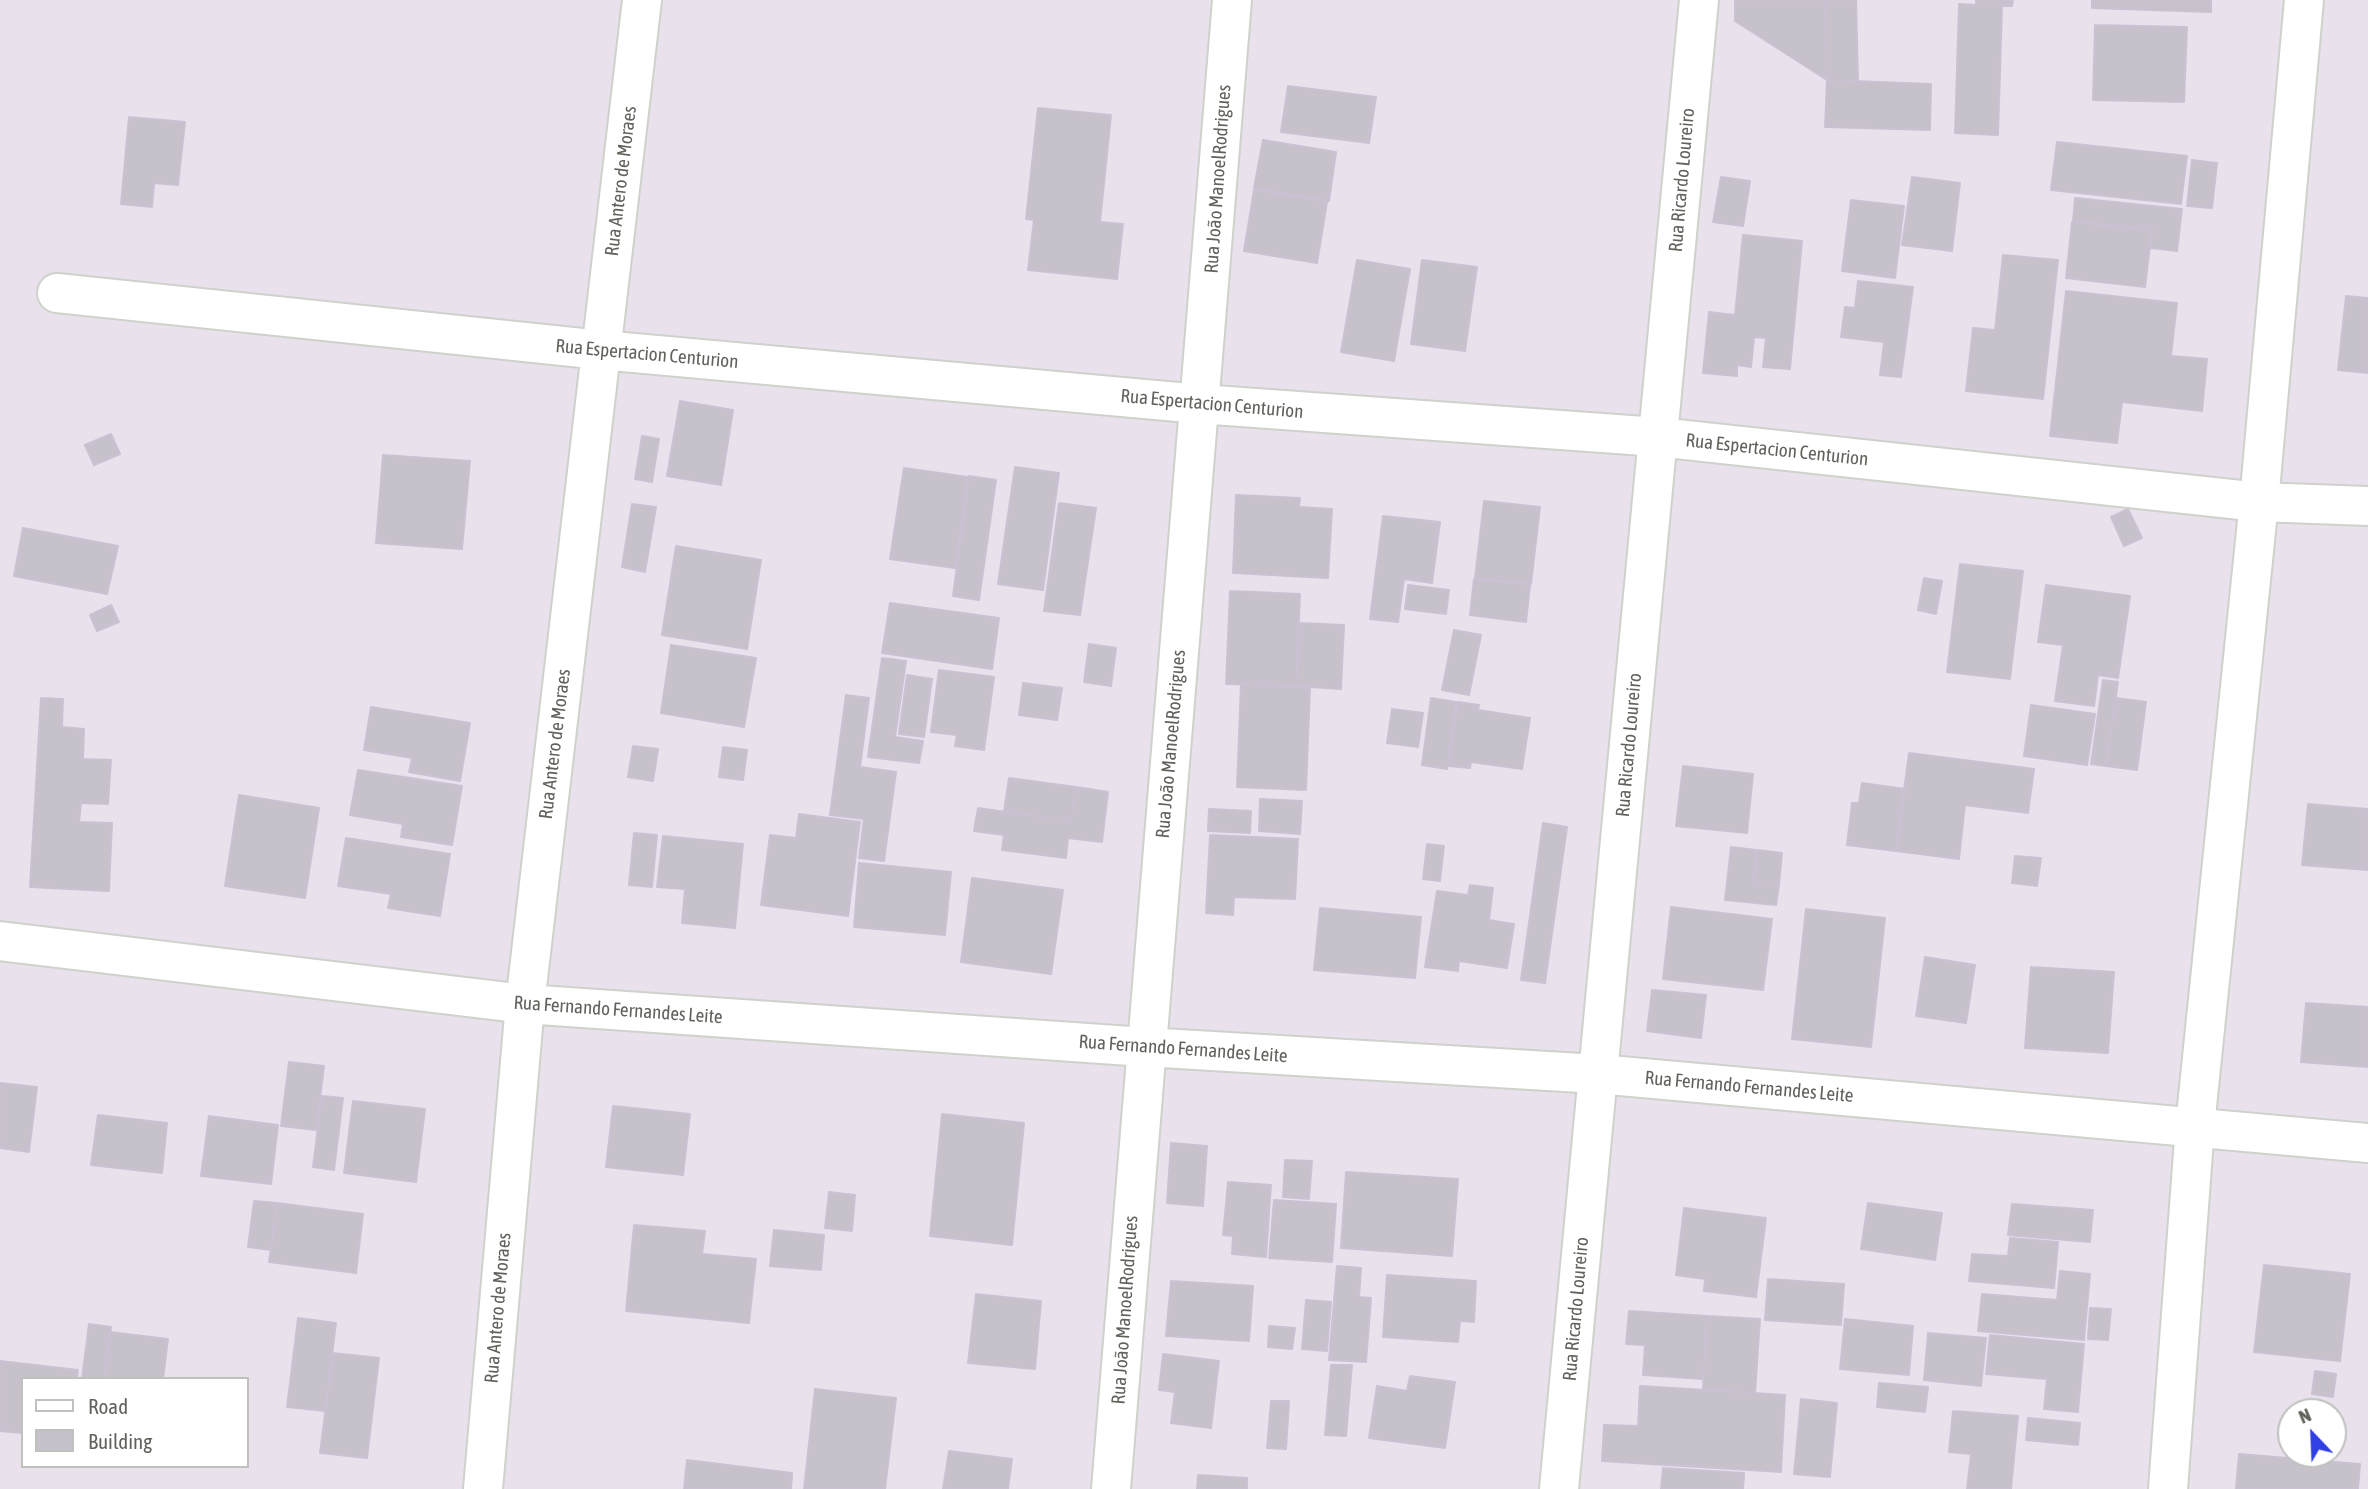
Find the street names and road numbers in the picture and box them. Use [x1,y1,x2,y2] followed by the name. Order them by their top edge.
[1200,84,1236,274] street label: Rua João ManoelRodrigues
[600,105,642,257] street label: Rua Antero de Moraes
[1664,107,1700,253] street label: Rua Ricardo Loureiro
[555,335,739,373] street label: Rua Espertacion Centurion
[1120,385,1304,423] street label: Rua Espertacion Centurion
[1685,429,1869,471] street label: Rua Espertacion Centurion
[1151,649,1191,839] street label: Rua João ManoelRodrigues
[534,668,576,820] street label: Rua Antero de Moraes
[1611,672,1647,818] street label: Rua Ricardo Loureiro
[513,991,723,1029] street label: Rua Fernando Fernandes Leite
[1078,1030,1288,1068] street label: Rua Fernando Fernandes Leite
[1644,1067,1854,1107] street label: Rua Fernando Fernandes Leite
[1107,1215,1143,1405] street label: Rua João ManoelRodrigues
[480,1232,516,1384] street label: Rua Antero de Moraes
[1558,1236,1594,1382] street label: Rua Ricardo Loureiro

